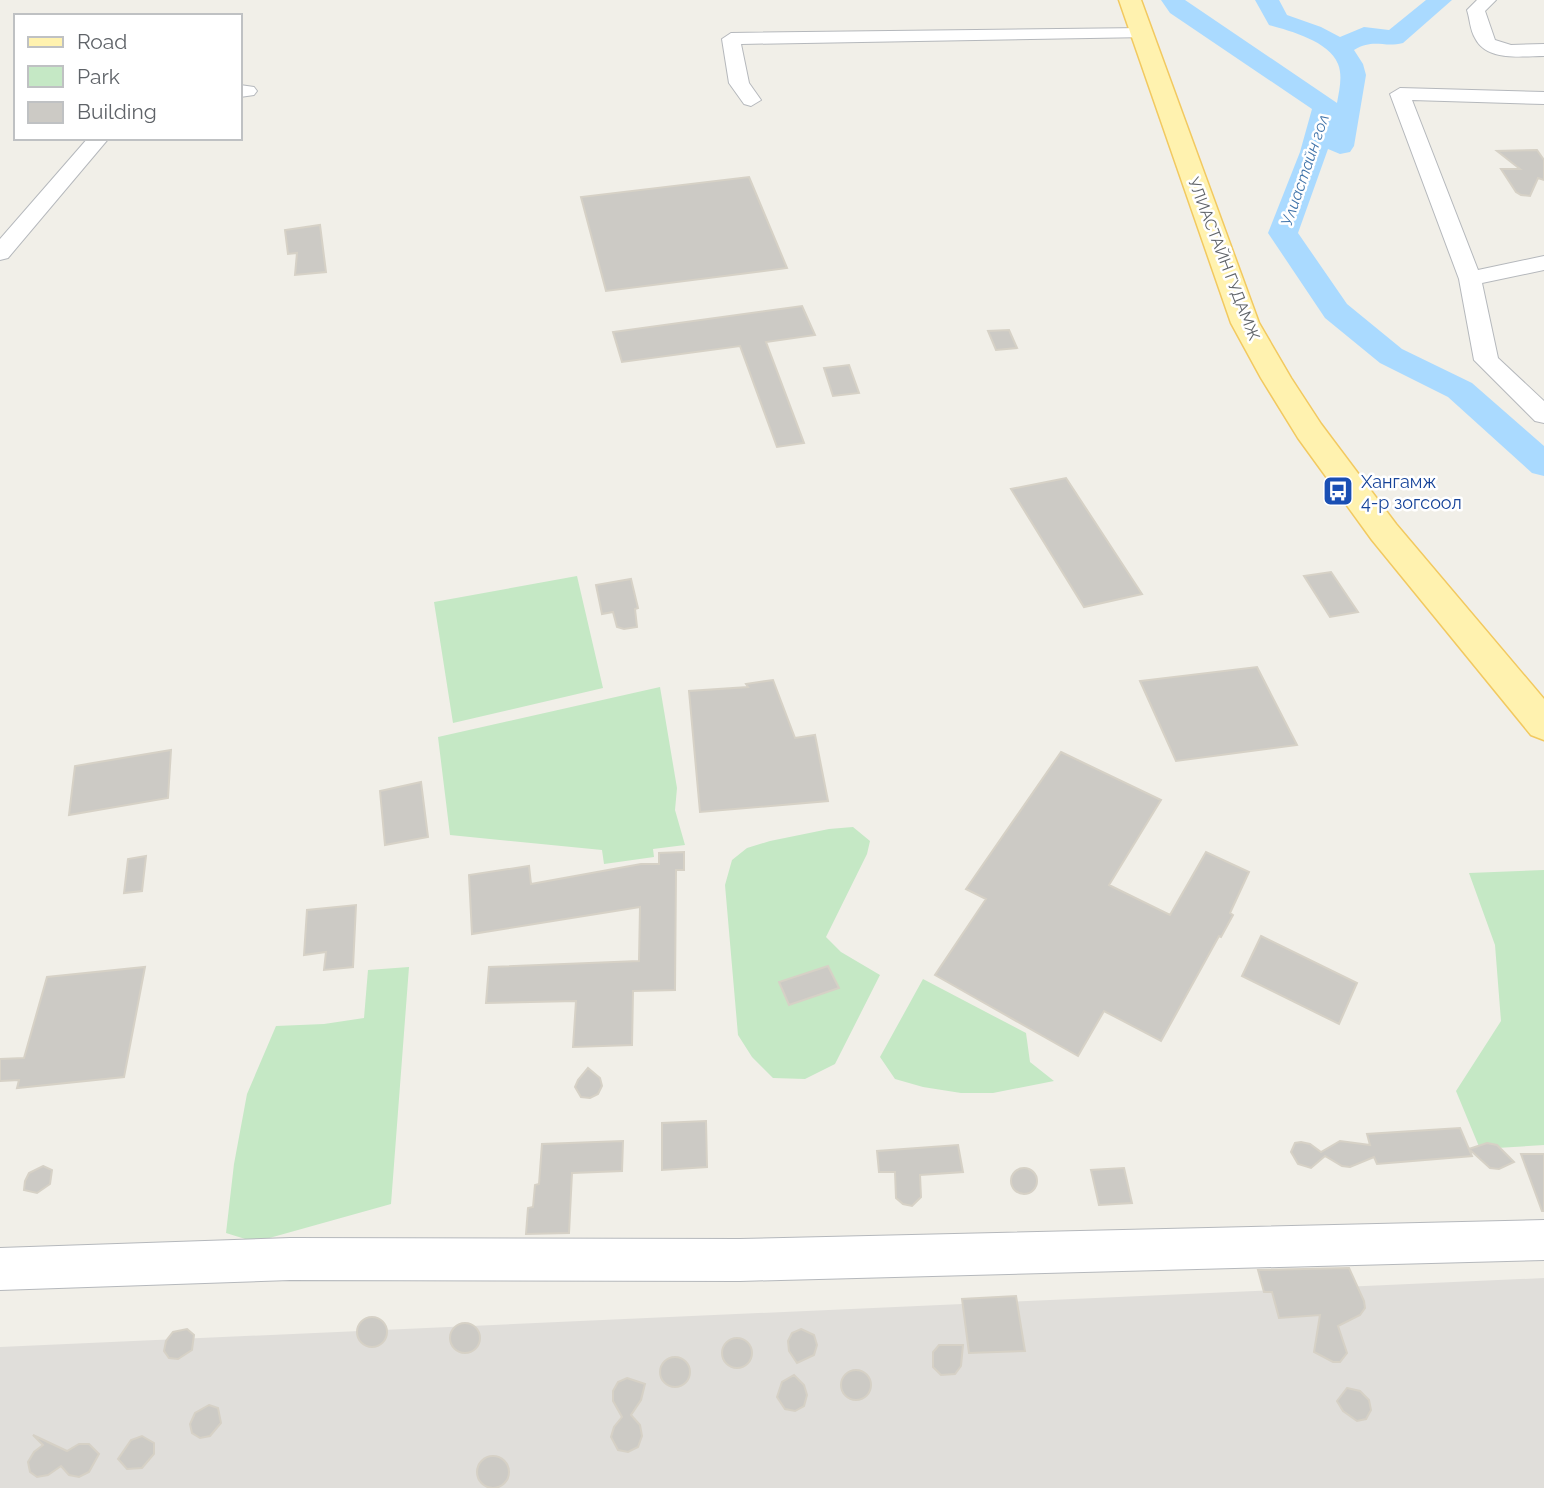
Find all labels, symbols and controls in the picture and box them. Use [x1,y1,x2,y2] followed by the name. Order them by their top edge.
[14,14,242,140] legend
[77,29,127,54] text: Road
[77,64,120,89] text: Park
[77,99,157,124] text: Building
[1277,111,1333,229] water label: Улиастайн гол
[1184,175,1264,343] street label: УЛИАСТАЙН ГУДАМЖ
[1361,471,1462,513] place label: Хангамж 4-р зогсоол
[1321,474,1355,508] bus stop icon: Хангамж 4-р зогсоол

